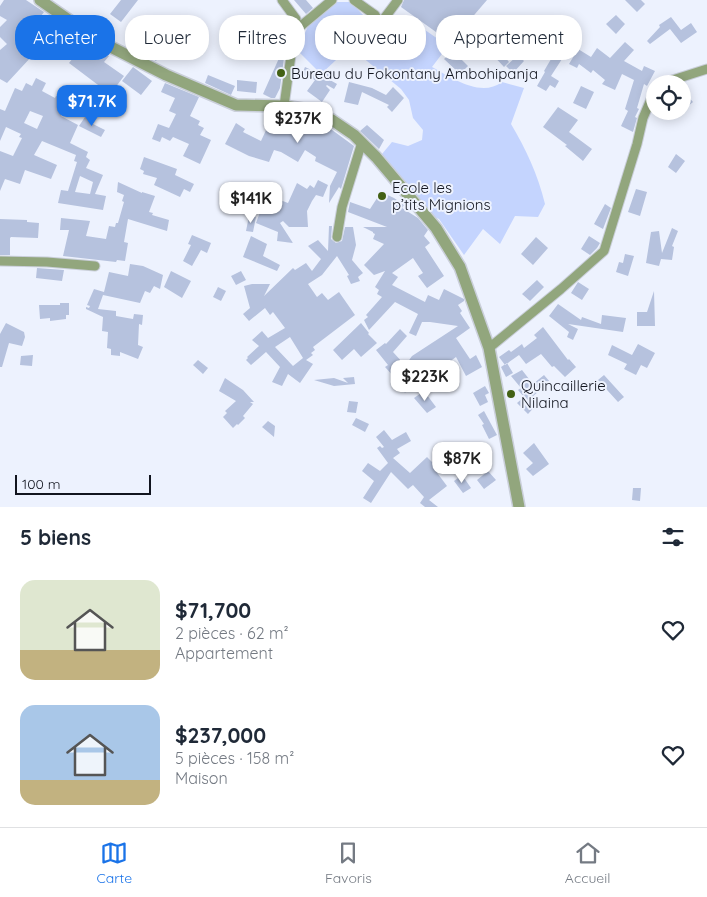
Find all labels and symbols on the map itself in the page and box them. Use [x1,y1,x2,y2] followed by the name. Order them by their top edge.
[291,64,538,83] place label: Bureau du Fokontany Ambohipanja
[275,67,287,79] marker: Bureau du Fokontany Ambohipanja
[51,84,133,127] pin: $71.7K
[263,102,333,144] pin: $237K
[392,178,490,214] place label: Ecole les p’tits Mignions
[216,182,286,224] pin: $141K
[376,190,388,202] marker: Ecole les p’tits Mignions
[390,360,460,402] pin: $223K
[521,376,606,412] place label: Quincaillerie Nilaina
[505,388,517,400] marker: Quincaillerie Nilaina
[432,442,492,484] pin: $87K
[15,472,151,495] scale bar

